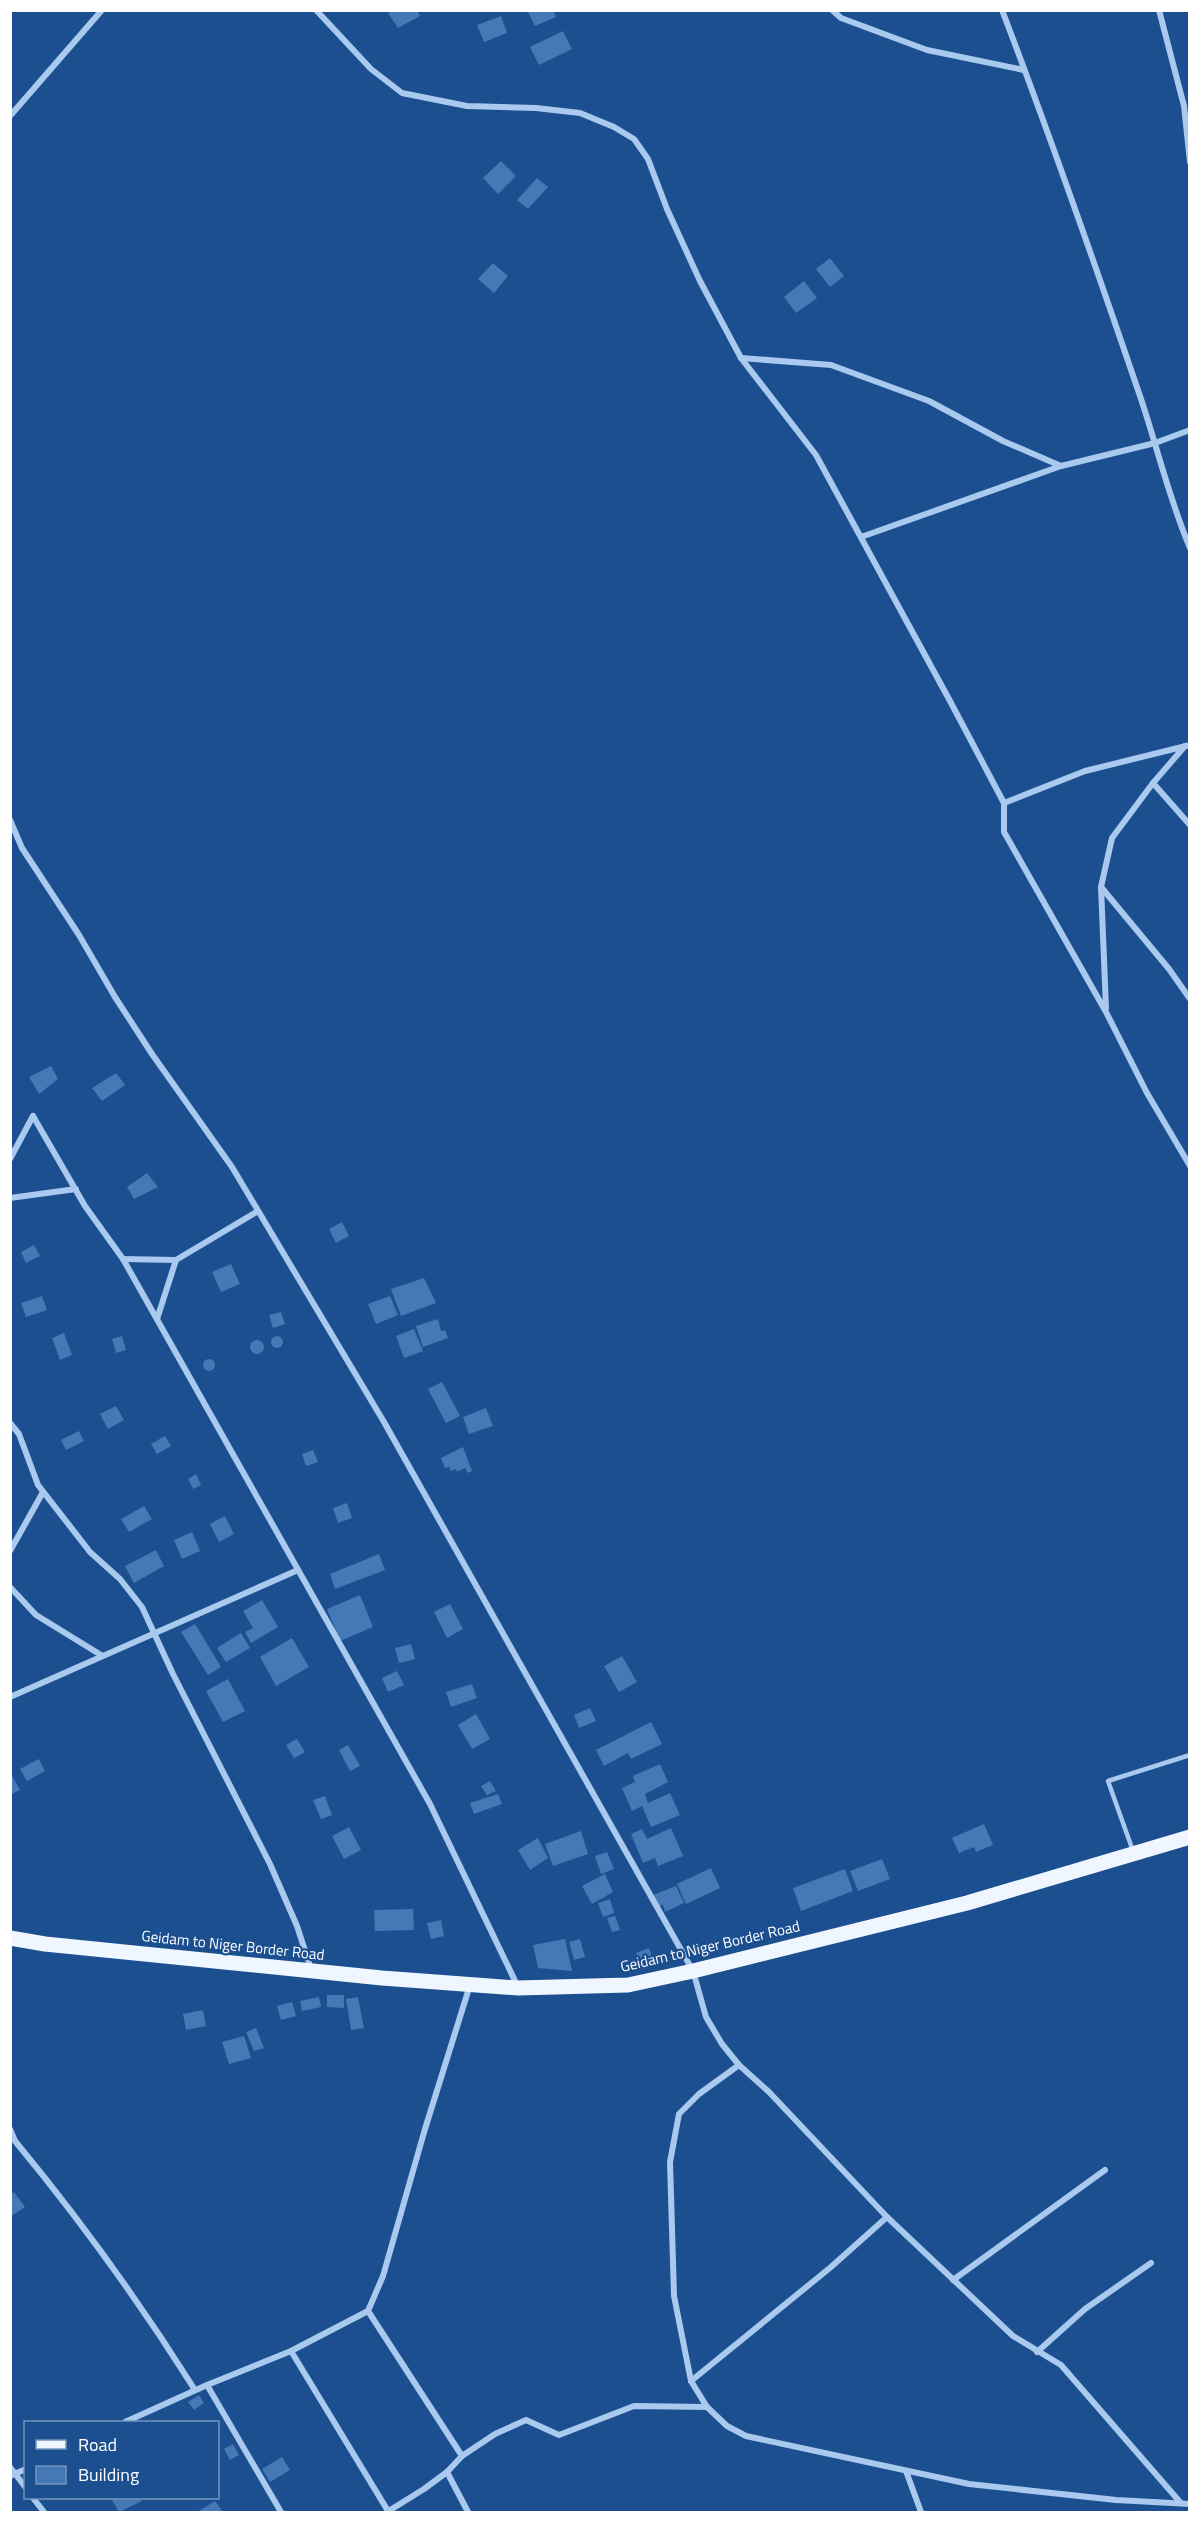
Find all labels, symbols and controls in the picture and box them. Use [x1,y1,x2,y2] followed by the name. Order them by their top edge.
[618,1914,802,1978] street label: Geidam to Niger Border Road
[140,1924,326,1966] street label: Geidam to Niger Border Road
[24,2421,219,2499] legend
[78,2431,117,2458] text: Road
[78,2461,139,2488] text: Building

